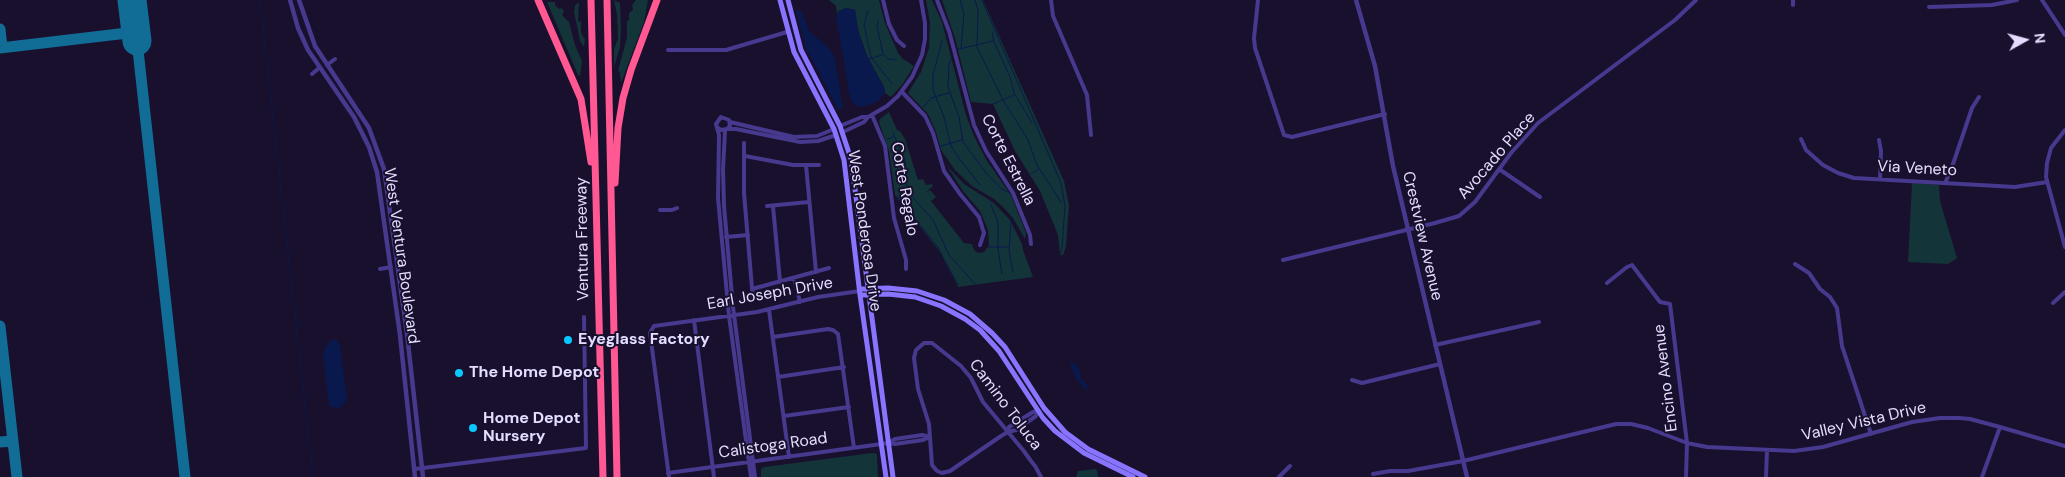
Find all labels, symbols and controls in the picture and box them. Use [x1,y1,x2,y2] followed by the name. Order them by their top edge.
[2000,15,2050,65] north arrow
[2030,32,2049,44] text: N
[1454,109,1540,203] street label: Avocado Place
[977,111,1039,209] street label: Corte Estrella
[886,141,922,237] street label: Corte Regalo
[843,149,885,313] street label: West Ponderosa Drive
[1877,157,1957,181] street label: Via Veneto
[379,167,423,345] street label: West Ventura Boulevard
[1398,170,1446,302] street label: Crestview Avenue
[572,177,594,301] street label: Ventura Freeway
[706,273,834,315] street label: Earl Joseph Drive
[1650,323,1682,433] street label: Encino Avenue
[578,330,710,350] place label: Eyeglass Factory
[562,334,574,346] marker: Eyeglass Factory
[965,356,1045,454] street label: Camino Toluca
[469,363,599,383] place label: The Home Depot
[453,367,465,379] marker: The Home Depot
[1800,398,1928,446] street label: Valley Vista Drive
[483,409,580,447] place label: Home Depot Nursery
[467,422,479,434] marker: Home Depot Nursery
[717,429,829,463] street label: Calistoga Road

